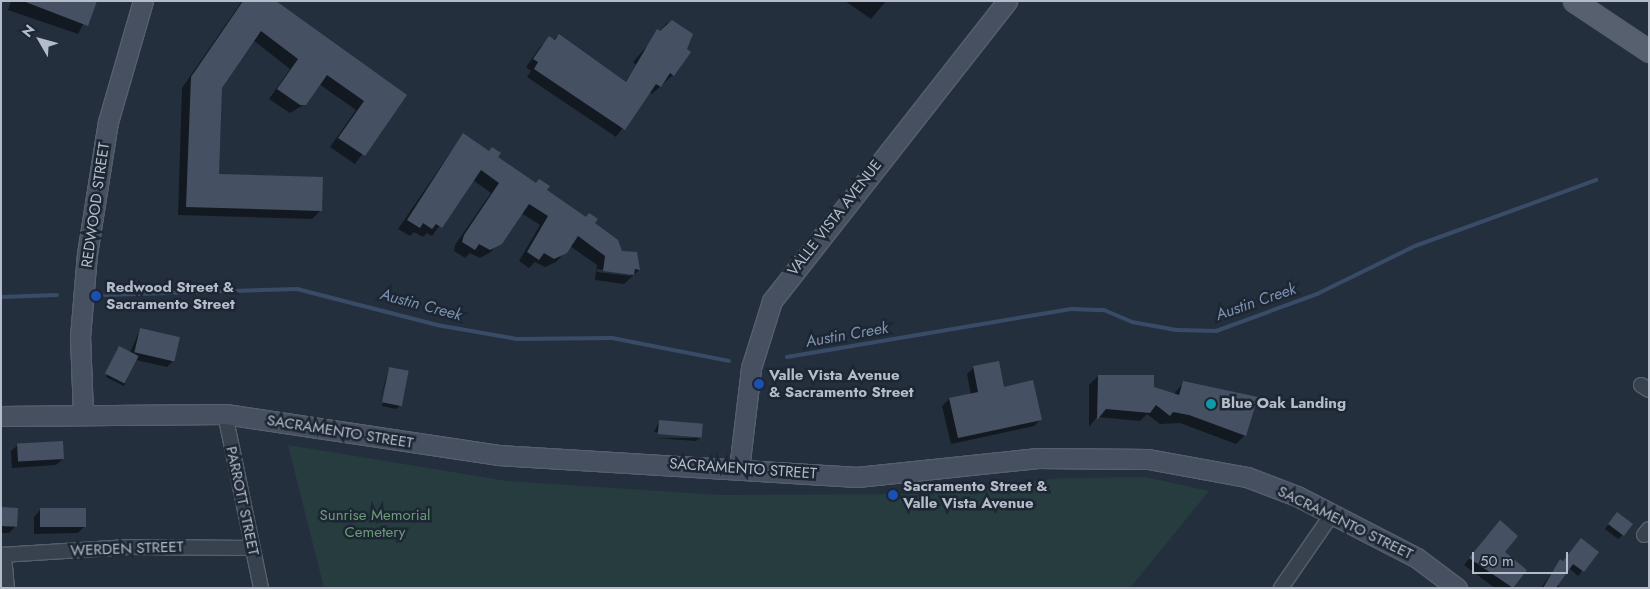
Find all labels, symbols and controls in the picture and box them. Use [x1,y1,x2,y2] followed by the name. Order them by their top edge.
[15,15,65,65] north arrow
[17,20,39,41] text: N
[78,141,114,269] street label: REDWOOD STREET
[784,156,886,280] street label: VALLE VISTA AVENUE
[106,278,235,313] place label: Redwood Street & Sacramento Street
[1213,279,1299,325] water label: Austin Creek
[378,285,464,325] water label: Austin Creek
[90,290,102,302] marker: Redwood Street & Sacramento Street
[804,318,890,352] water label: Austin Creek
[769,366,914,401] place label: Valle Vista Avenue & Sacramento Street
[753,378,765,390] marker: Valle Vista Avenue & Sacramento Street
[1221,395,1346,413] place label: Blue Oak Landing
[1205,398,1217,410] marker: Blue Oak Landing
[266,412,414,452] street label: SACRAMENTO STREET
[222,445,262,557] street label: PARROTT STREET
[669,455,817,483] street label: SACRAMENTO STREET
[903,477,1048,512] place label: Sacramento Street & Valle Vista Avenue
[1275,482,1415,564] street label: SACRAMENTO STREET
[887,489,899,501] marker: Sacramento Street & Valle Vista Avenue
[320,506,430,541] park label: Sunrise Memorial Cemetery
[70,538,184,560] street label: WERDEN STREET
[1475,542,1571,574] scale bar
[1480,550,1514,572] text: 50 m

